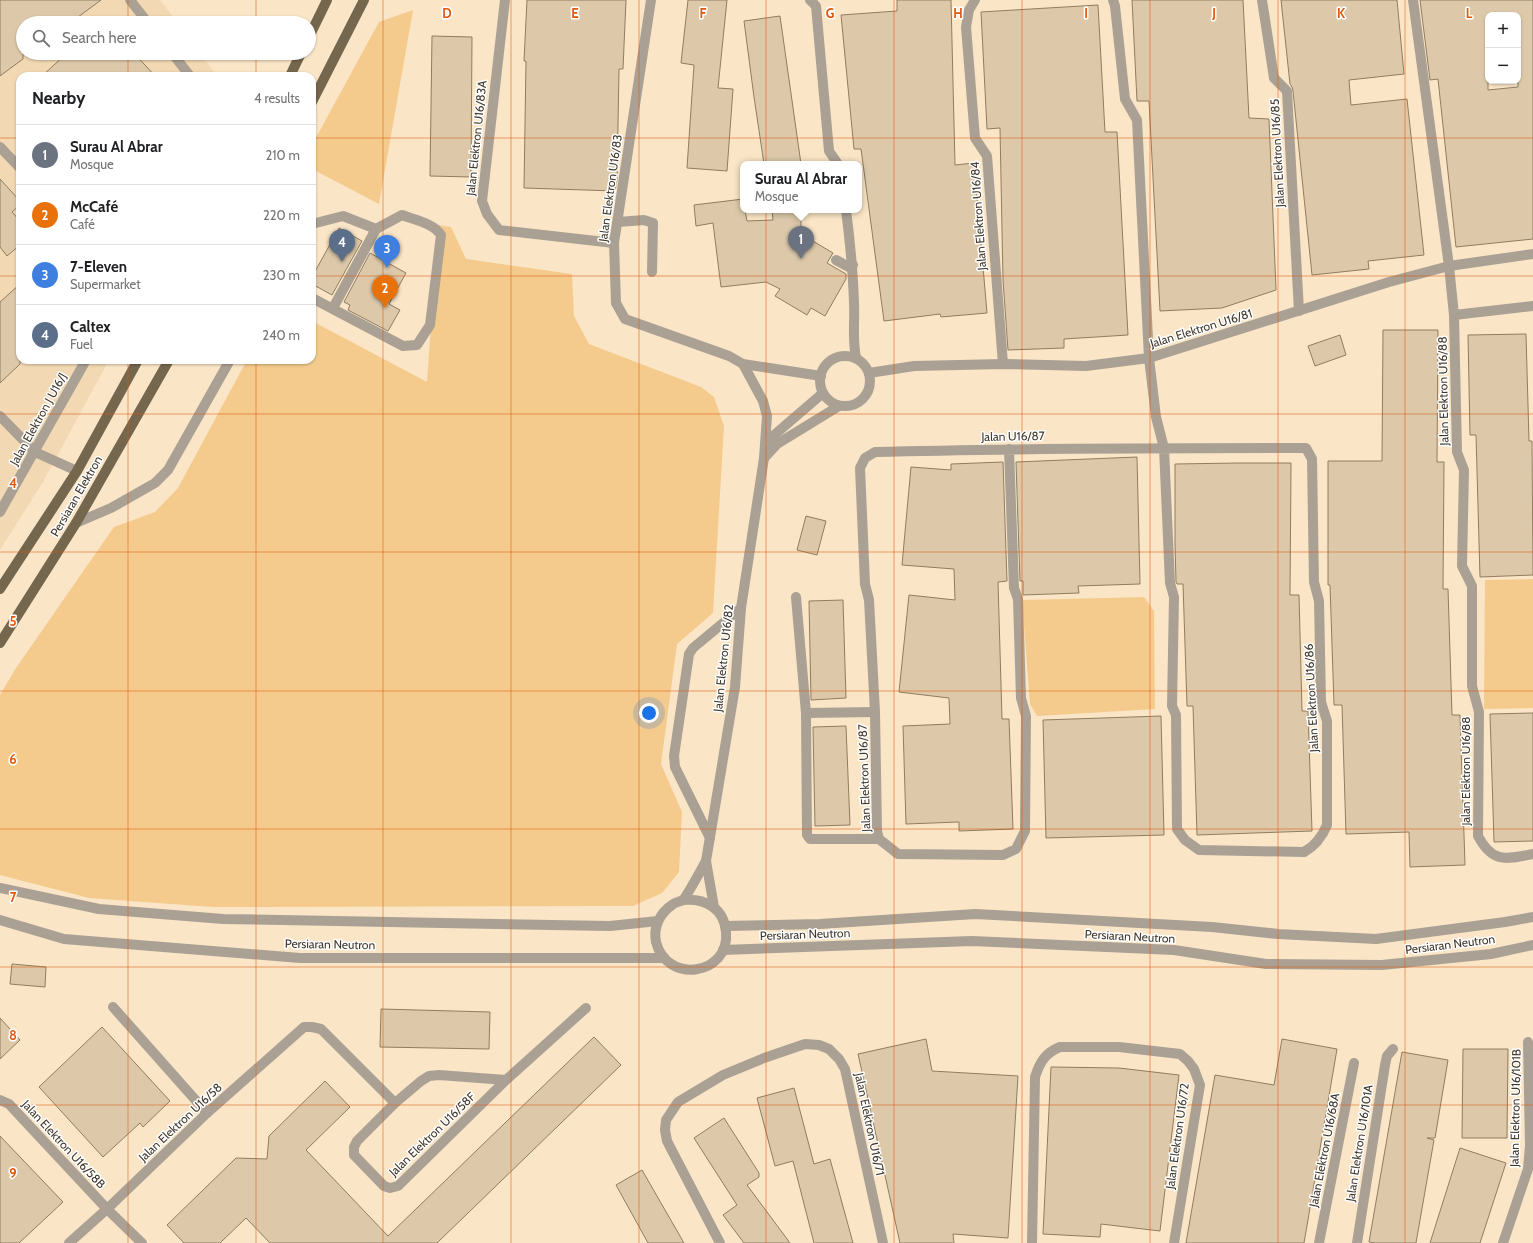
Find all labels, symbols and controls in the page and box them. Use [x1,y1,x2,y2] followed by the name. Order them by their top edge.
[442,5,452,21] text: D
[571,5,579,21] text: E
[700,5,707,21] text: F
[826,5,835,21] text: G
[953,5,963,21] text: H
[1084,5,1088,21] text: I
[1211,5,1216,21] text: J
[1337,5,1346,21] text: K
[1466,5,1473,21] text: L
[1485,12,1521,84] map controls
[1485,12,1521,48] button: +
[16,16,316,60] search box
[30,27,52,49] icon: search
[62,29,137,47] text: Search here
[1485,48,1521,84] button: −
[462,79,490,197] street label: Jalan Elektron U16/83A
[32,88,85,108] text: Nearby
[254,90,300,106] text: 4 results
[1267,98,1287,209] street label: Jalan Elektron U16/85
[595,133,625,244] street label: Jalan Elektron U16/83
[70,138,163,156] text: Surau Al Abrar
[43,147,47,163] text: 1
[266,147,300,163] text: 210 m
[70,156,114,172] text: Mosque
[740,161,862,213] popup
[967,161,989,272] street label: Jalan Elektron U16/84
[755,170,847,188] text: Surau Al Abrar
[755,188,798,204] text: Mosque
[70,198,118,216] text: McCafé
[42,207,48,223] text: 2
[263,207,300,223] text: 220 m
[70,216,95,232] text: Café
[788,226,814,259] pin: 1
[329,229,355,262] pin: 4
[374,235,400,268] pin: 3
[70,258,127,276] text: 7-Eleven
[41,267,49,283] text: 3
[263,267,300,283] text: 230 m
[372,275,398,308] pin: 2
[70,276,141,292] text: Supermarket
[1147,305,1254,351] street label: Jalan Elektron U16/81
[70,318,111,336] text: Caltex
[41,327,49,343] text: 4
[262,327,300,343] text: 240 m
[70,336,93,352] text: Fuel
[1435,336,1451,447] street label: Jalan Elektron U16/88
[6,370,70,469] street label: Jalan Elektron J U16/J
[980,428,1045,444] street label: Jalan U16/87
[47,453,105,539] street label: Persiaran Elektron
[9,475,17,491] text: 4
[710,603,736,714] street label: Jalan Elektron U16/82
[10,613,17,629] text: 5
[1301,643,1321,754] street label: Jalan Elektron U16/86
[639,703,659,723] your location
[1458,716,1473,827] street label: Jalan Elektron U16/88
[855,724,873,833] street label: Jalan Elektron U16/87
[9,751,17,767] text: 6
[10,889,17,905] text: 7
[760,925,851,943] street label: Persiaran Neutron
[1084,926,1176,946] street label: Persiaran Neutron
[1404,931,1496,957] street label: Persiaran Neutron
[285,936,376,952] street label: Persiaran Neutron
[9,1027,17,1043] text: 8
[1506,1049,1524,1168] street label: Jalan Elektron U16/101B
[852,1070,888,1177] street label: Jalan Elektron U16/71
[135,1080,225,1165] street label: Jalan Elektron U16/58
[1162,1082,1192,1191] street label: Jalan Elektron U16/72
[1342,1083,1376,1204] street label: Jalan Elektron U16/101A
[385,1088,479,1180] street label: Jalan Elektron U16/58F
[1305,1091,1343,1209] street label: Jalan Elektron U16/68A
[18,1096,109,1191] street label: Jalan Elektron U16/58B
[9,1165,17,1181] text: 9

